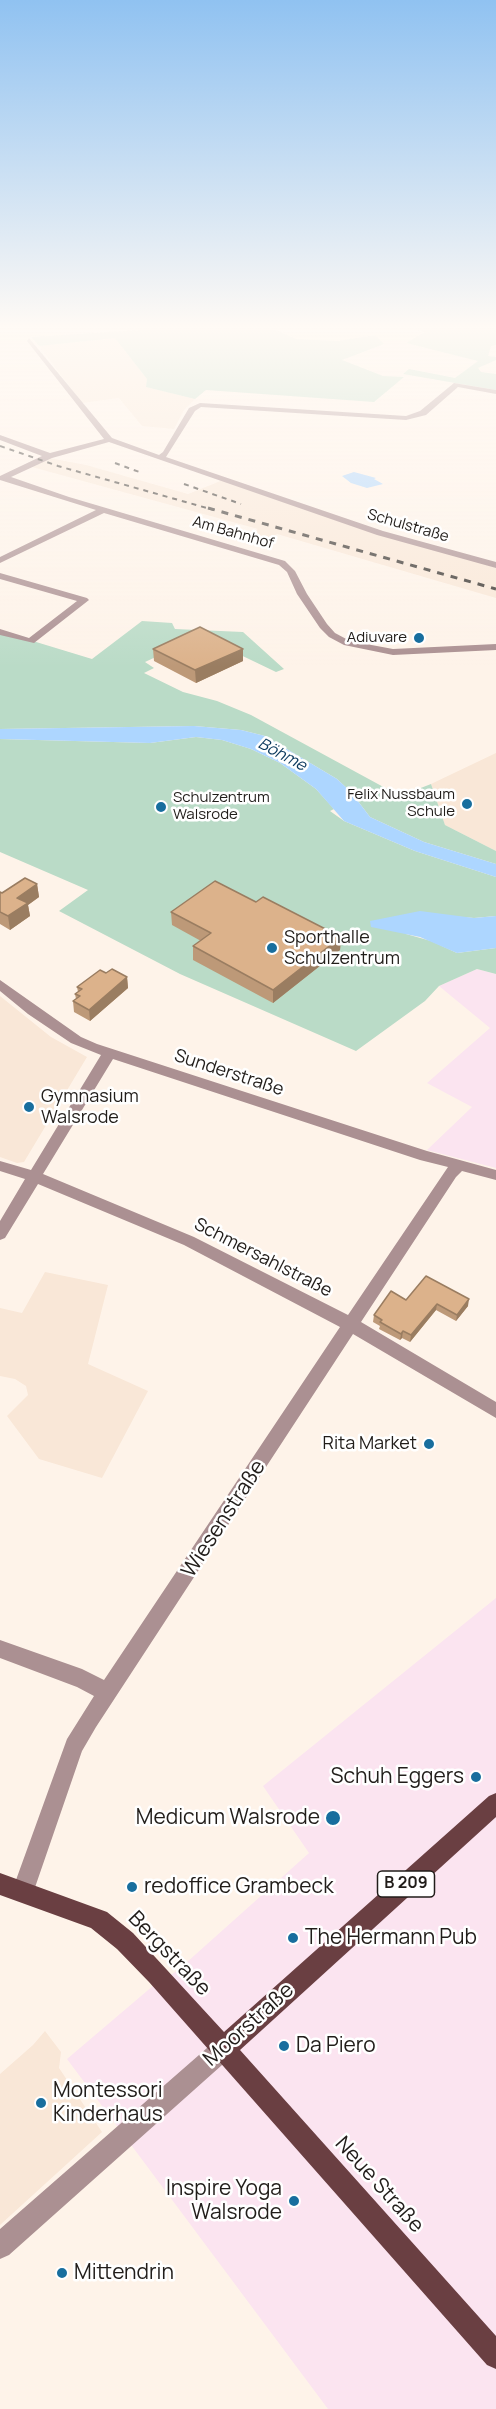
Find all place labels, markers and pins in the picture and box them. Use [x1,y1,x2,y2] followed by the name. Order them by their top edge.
[347,629,407,647] place label: Adiuvare
[412,631,426,645] marker: Adiuvare
[347,786,455,821] place label: Felix Nussbaum Schule
[173,789,270,824] place label: Schulzentrum Walsrode
[460,797,474,811] marker: Felix Nussbaum Schule
[154,800,168,814] marker: Schulzentrum Walsrode
[284,927,400,970] place label: Sporthalle Schulzentrum
[265,941,279,955] marker: Sporthalle Schulzentrum
[41,1086,139,1128] place label: Gymnasium Walsrode
[22,1100,36,1114] marker: Gymnasium Walsrode
[323,1433,417,1455] place label: Rita Market
[422,1437,436,1451] marker: Rita Market
[331,1764,464,1790] place label: Schuh Eggers
[469,1770,483,1784] marker: Schuh Eggers
[136,1805,320,1831] place label: Medicum Walsrode
[324,1809,342,1827] marker: Medicum Walsrode
[144,1874,334,1900] place label: redoffice Grambeck
[125,1880,139,1894] marker: redoffice Grambeck
[305,1925,477,1951] place label: The Hermann Pub
[286,1931,300,1945] marker: The Hermann Pub
[296,2033,376,2059] place label: Da Piero
[277,2039,291,2053] marker: Da Piero
[53,2078,163,2128] place label: Montessori Kinderhaus
[34,2096,48,2110] marker: Montessori Kinderhaus
[166,2176,282,2226] place label: Inspire Yoga Walsrode
[287,2194,301,2208] marker: Inspire Yoga Walsrode
[74,2260,174,2286] place label: Mittendrin
[55,2266,69,2280] marker: Mittendrin

